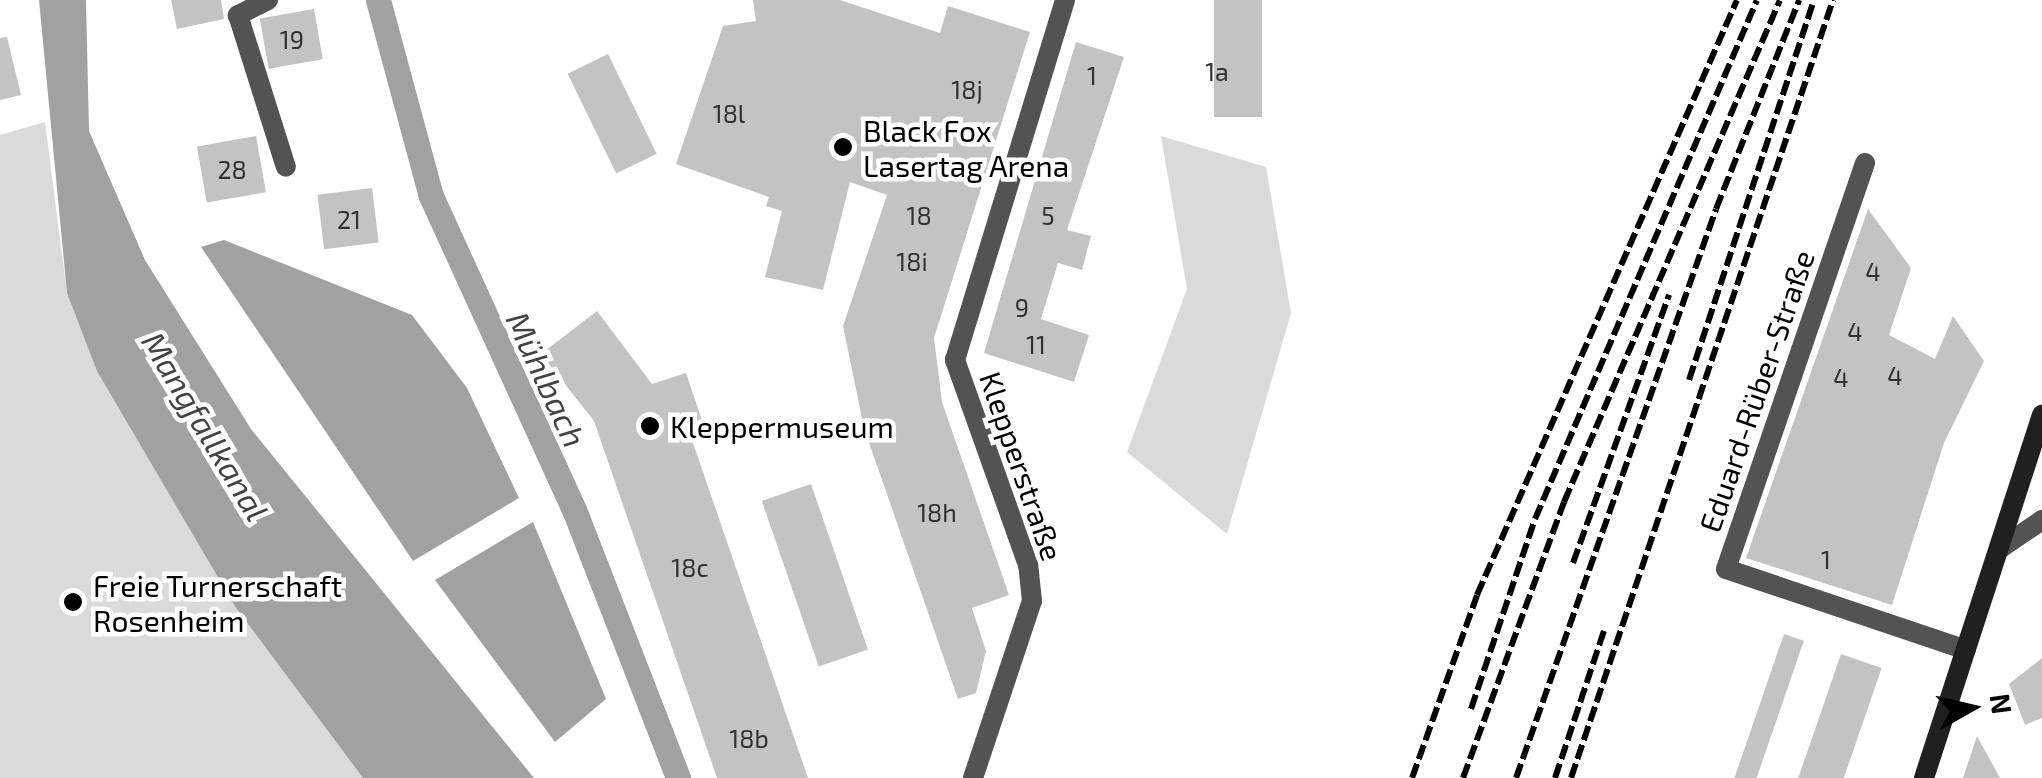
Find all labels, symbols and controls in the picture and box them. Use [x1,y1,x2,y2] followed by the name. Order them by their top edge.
[280,24,304,54] house number: 19
[1205,56,1229,86] house number: 1a
[1087,60,1097,90] house number: 1
[951,74,983,104] house number: 18j
[713,98,745,128] house number: 18l
[863,112,1070,182] place label: Black Fox Lasertag Arena
[832,136,854,158] marker: Black Fox Lasertag Arena
[217,154,247,184] house number: 28
[906,200,932,230] house number: 18
[1041,200,1055,230] house number: 5
[337,204,361,234] house number: 21
[1691,245,1821,537] street label: Eduard-Rüber-Straße
[896,246,928,276] house number: 18i
[1865,256,1881,286] house number: 4
[1015,292,1029,322] house number: 9
[499,305,595,453] water label: Mühlbach
[1847,316,1863,346] house number: 4
[135,325,277,527] water label: Mangfallkanal
[1026,329,1046,359] house number: 11
[1887,360,1903,390] house number: 4
[1833,362,1849,392] house number: 4
[973,367,1071,565] street label: Klepperstraße
[670,408,894,444] place label: Kleppermuseum
[639,415,661,437] marker: Kleppermuseum
[917,497,957,527] house number: 18h
[1821,544,1831,574] house number: 1
[671,552,709,582] house number: 18c
[93,567,343,638] place label: Freie Turnerschaft Rosenheim
[62,591,84,613] marker: Freie Turnerschaft Rosenheim
[1922,658,2022,758] north arrow
[1983,691,2020,716] text: N
[729,723,769,753] house number: 18b

